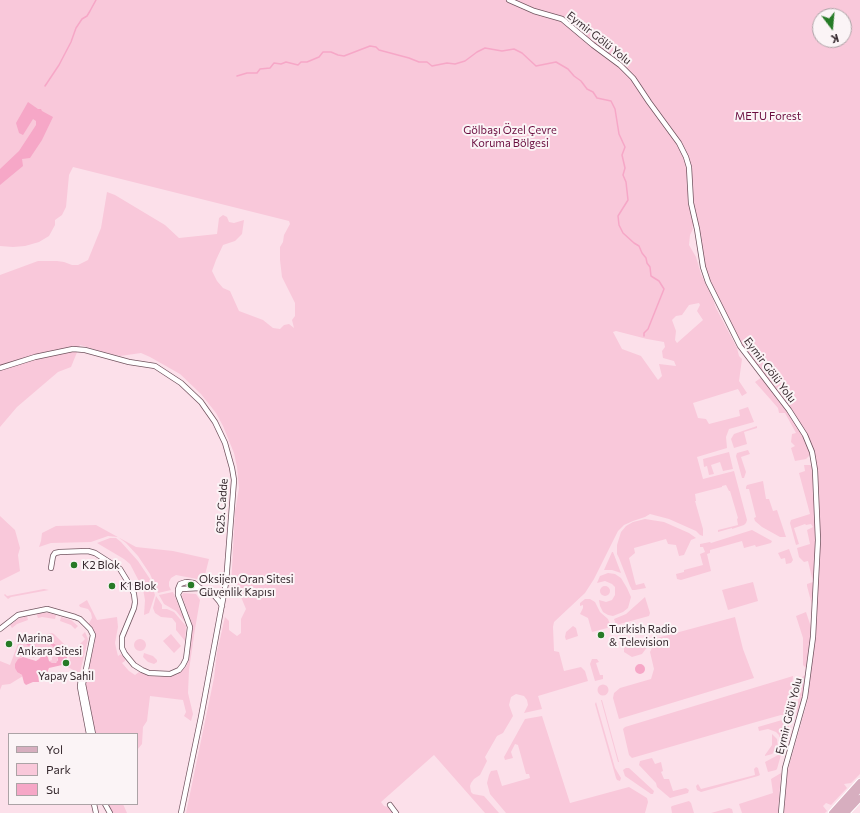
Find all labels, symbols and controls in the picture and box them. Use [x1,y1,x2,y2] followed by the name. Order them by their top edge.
[812,8,852,48] north arrow
[564,9,634,67] street label: Eymir Gölü Yolu
[830,32,841,46] text: K
[735,109,801,123] park label: METU Forest
[463,123,557,149] park label: Gölbaşı Özel Çevre Koruma Bölgesi
[741,335,799,405] street label: Eymir Gölü Yolu
[213,478,231,534] street label: 625. Cadde
[82,558,120,572] place label: K2 Blok
[69,560,79,570] marker: K2 Blok
[199,572,294,598] place label: Oksijen Oran Sitesi Güvenlik Kapısı
[120,579,156,593] place label: K1 Blok
[186,580,196,590] marker: Oksijen Oran Sitesi Güvenlik Kapısı
[107,581,117,591] marker: K1 Blok
[609,622,677,648] place label: Turkish Radio & Television
[596,630,606,640] marker: Turkish Radio & Television
[17,631,82,657] place label: Marina Ankara Sitesi
[4,639,14,649] marker: Marina Ankara Sitesi
[61,658,71,668] marker: Yapay Sahil
[38,669,94,683] place label: Yapay Sahil
[773,676,805,756] street label: Eymir Gölü Yolu
[8,733,138,805] legend
[46,742,63,756] text: Yol
[46,762,71,776] text: Park
[46,782,60,796] text: Su

